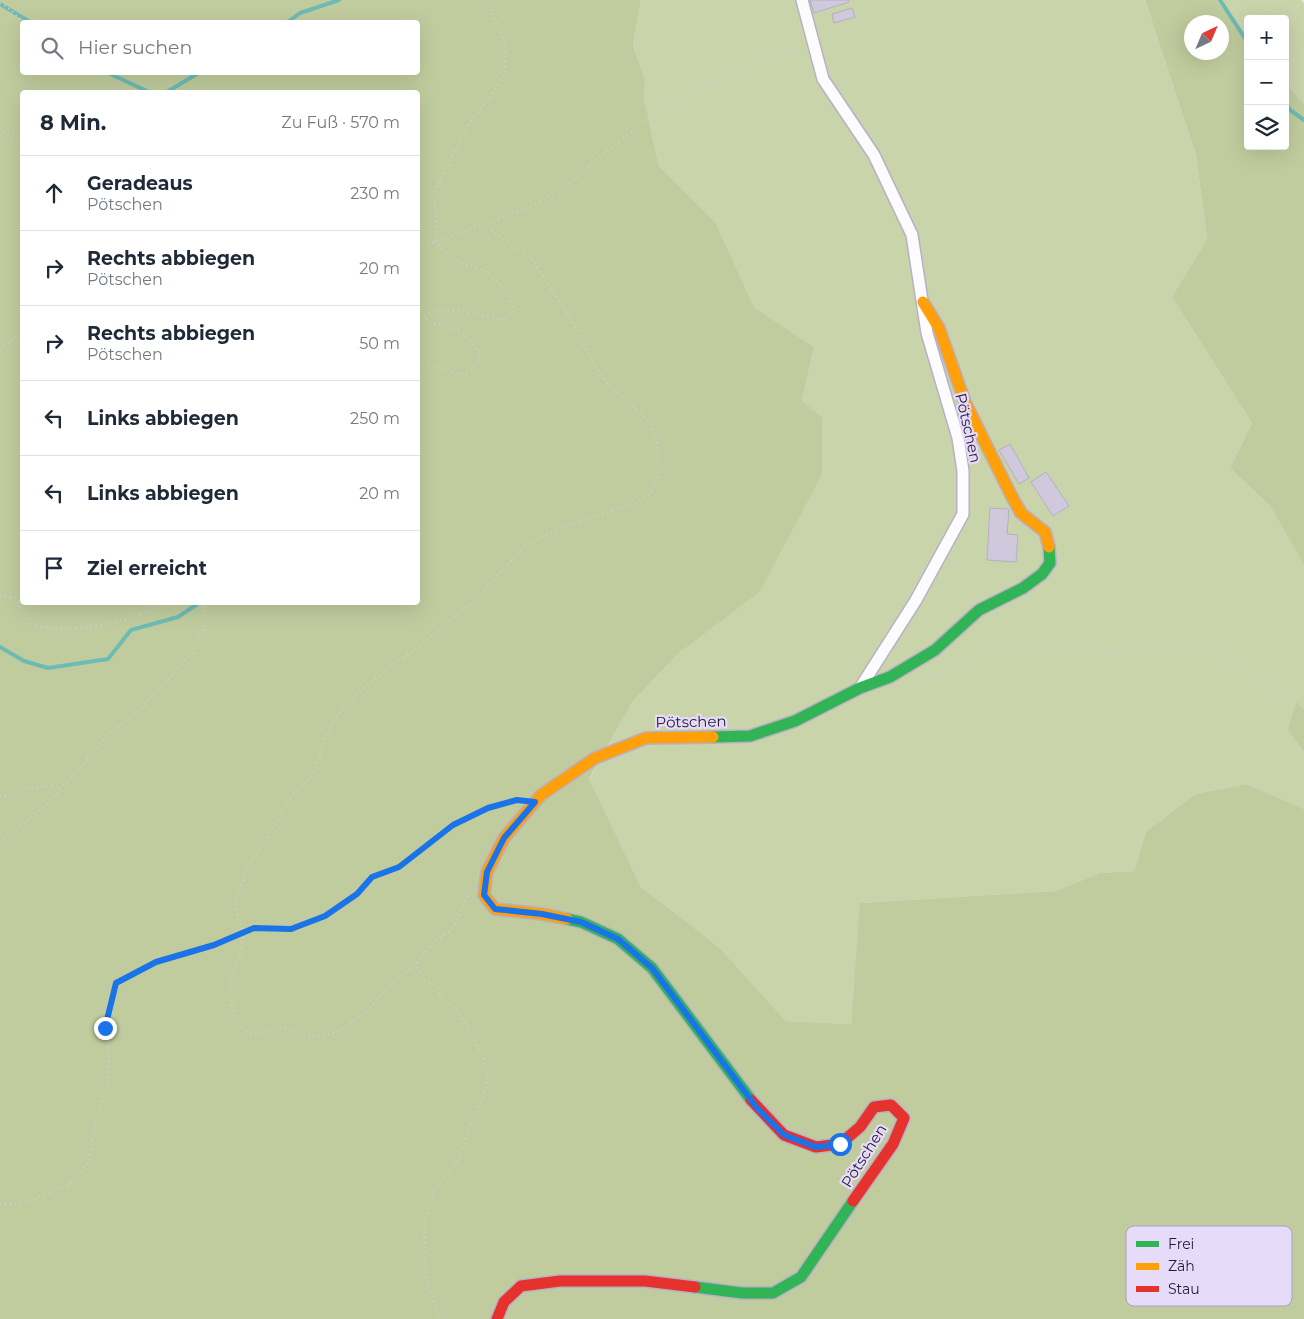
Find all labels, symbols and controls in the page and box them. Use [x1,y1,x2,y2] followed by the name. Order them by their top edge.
[1184,15,1229,60] north arrow
[1244,15,1289,150] map controls
[1244,15,1289,60] button: +
[20,20,420,75] search box
[38,34,66,62] icon: search
[78,36,192,59] text: Hier suchen
[1244,60,1289,105] button: −
[1244,105,1289,150] button: layers
[40,110,106,135] text: 8 Min.
[281,113,400,132] text: Zu Fuß · 570 m
[87,172,193,195] text: Geradeaus
[40,179,68,207] icon: ahead
[350,184,400,203] text: 230 m
[87,195,163,214] text: Pötschen
[87,247,255,270] text: Rechts abbiegen
[40,254,68,282] icon: right
[359,259,400,278] text: 20 m
[87,270,163,289] text: Pötschen
[87,322,255,345] text: Rechts abbiegen
[40,329,68,357] icon: right
[359,334,400,353] text: 50 m
[87,345,163,364] text: Pötschen
[951,391,986,465] street label: Pötschen
[40,404,68,432] icon: left
[87,407,239,430] text: Links abbiegen
[350,409,400,428] text: 250 m
[40,479,68,507] icon: left
[87,482,239,505] text: Links abbiegen
[359,484,400,503] text: 20 m
[40,554,68,582] icon: arrive
[87,557,207,580] text: Ziel erreicht
[655,711,727,732] street label: Pötschen
[94,1017,117,1040] route end
[837,1121,890,1191] street label: Pötschen
[829,1133,852,1156] route start
[1126,1226,1292,1306] legend
[1168,1235,1194,1253] text: Frei
[1168,1257,1195,1275] text: Zäh
[1168,1280,1200,1298] text: Stau

